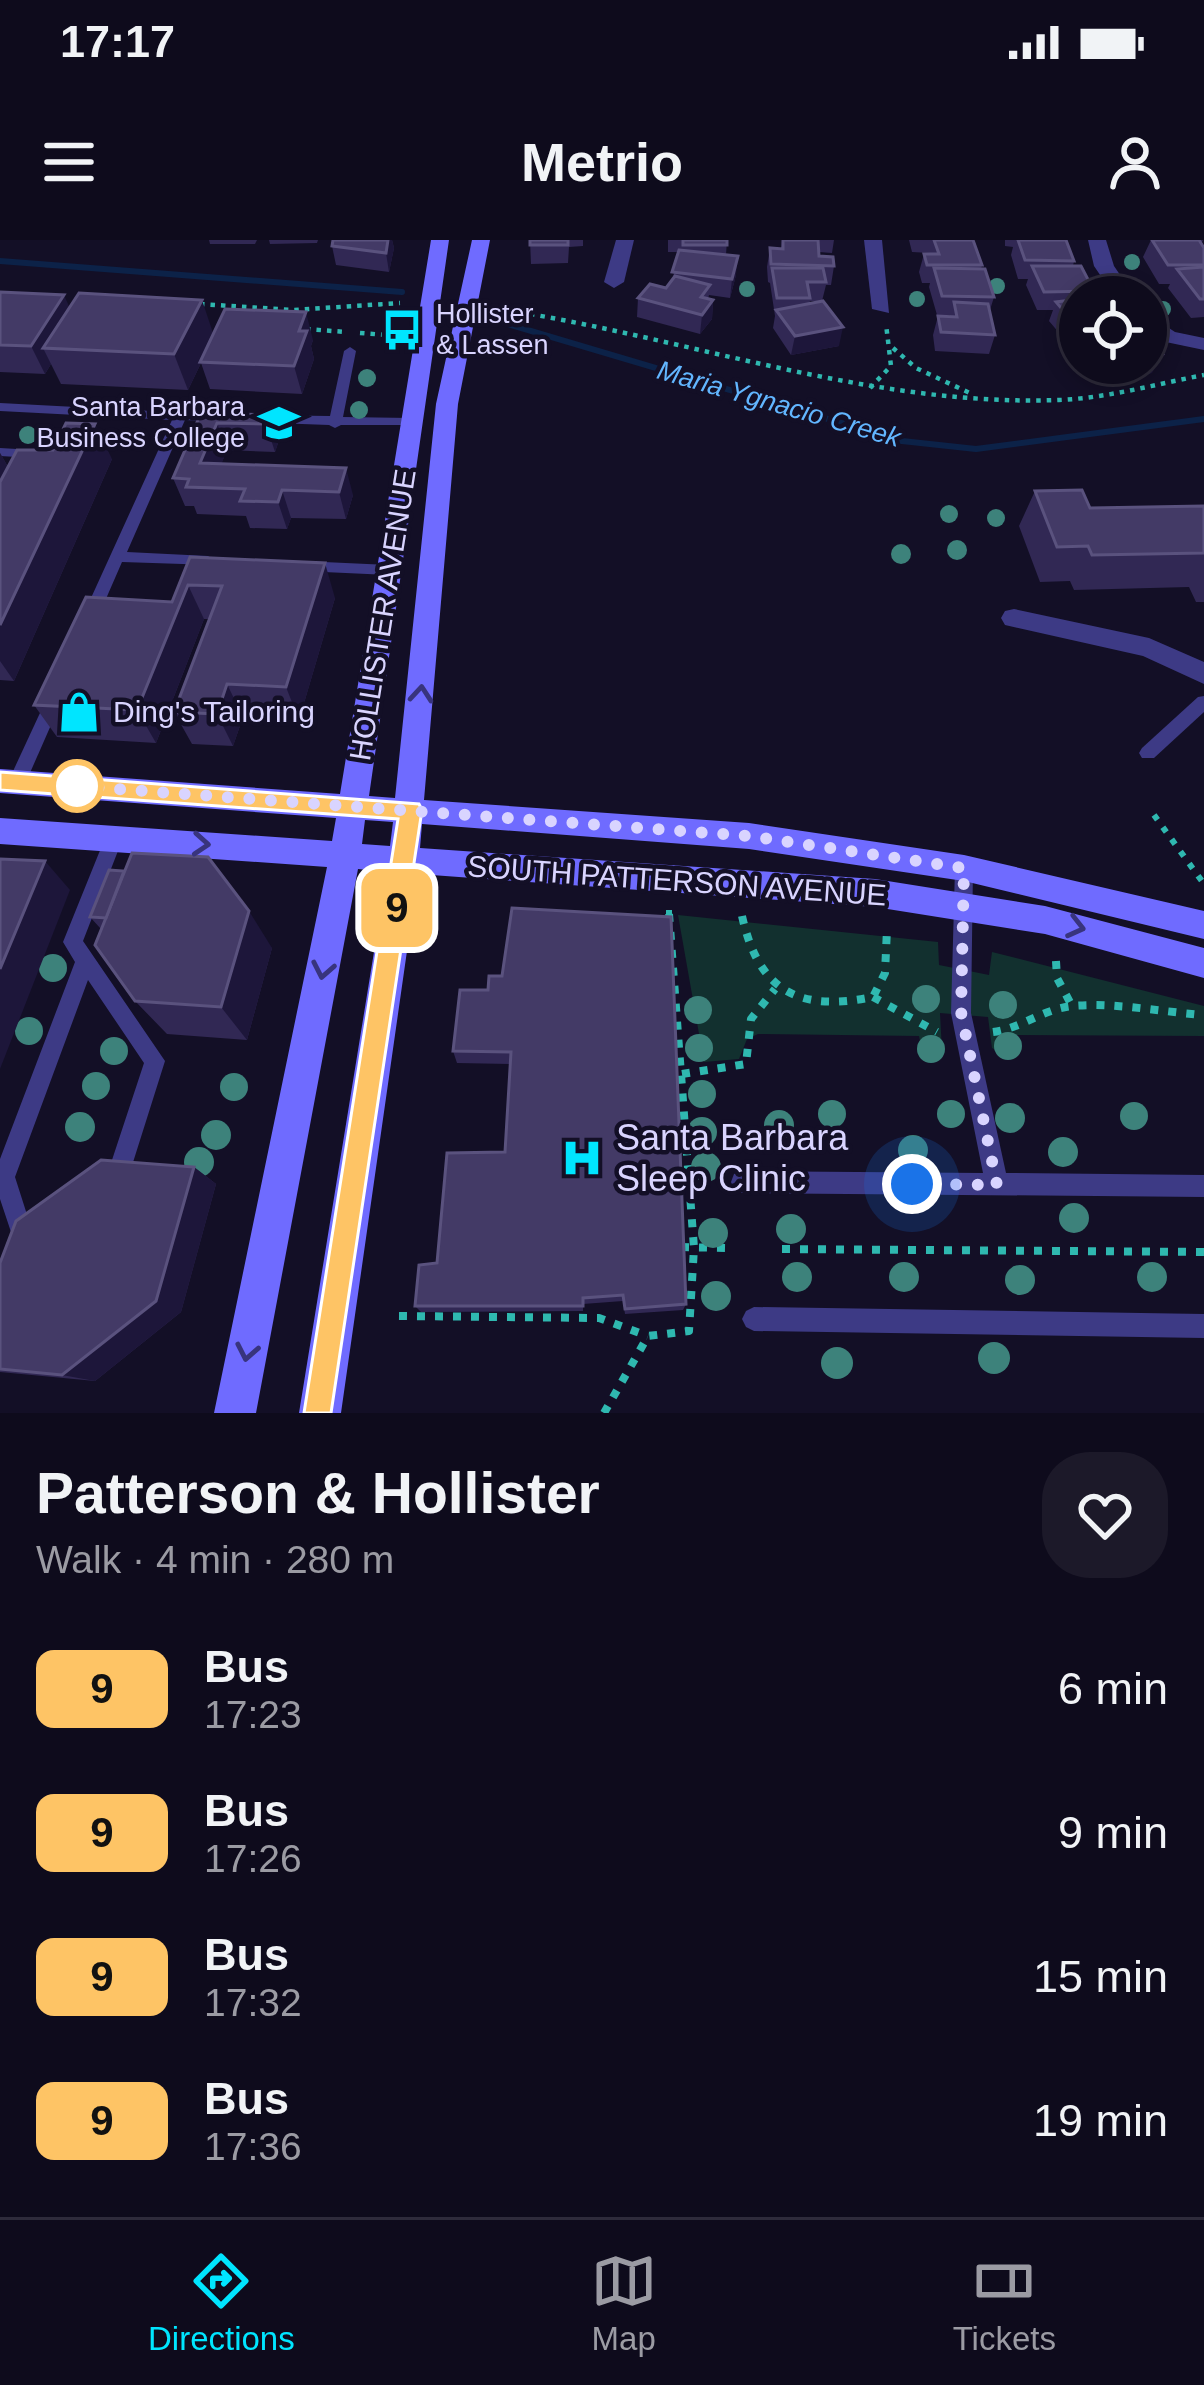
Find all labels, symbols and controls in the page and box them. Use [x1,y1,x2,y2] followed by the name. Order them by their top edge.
[60,16,175,67] text: 17:17
[36,129,102,195] icon: menu
[1102,129,1168,195] icon: person
[521,132,683,192] text: Metrio
[1059,276,1167,384] map controls
[1059,276,1167,384] button: locate
[436,299,549,360] place label: Hollister & Lassen
[379,307,425,353] bus stop icon: Hollister & Lassen
[654,355,906,454] water label: Maria Ygnacio Creek
[36,392,246,453] place label: Santa Barbara Business College
[256,400,302,446] school or university icon: Santa Barbara Business College
[343,467,422,763] street label: HOLLISTER AVENUE
[408,684,433,703] one-way arrow
[56,689,102,735] shop icon: Ding's Tailoring
[113,695,315,728] place label: Ding's Tailoring
[52,761,102,811] unlabelled marker
[192,830,211,856] one-way arrow
[466,849,888,912] street label: SOUTH PATTERSON AVENUE
[358,869,436,947] line badge: 9
[385,884,409,931] text: 9
[1065,914,1085,939] one-way arrow
[311,959,337,979] one-way arrow
[616,1117,849,1199] place label: Santa Barbara Sleep Clinic
[559,1135,605,1181] hospital icon: Santa Barbara Sleep Clinic
[882,1154,942,1214] your location
[235,1342,261,1362] one-way arrow
[1042,1452,1168,1578] button: heart
[36,1461,600,1525] text: Patterson & Hollister
[36,1538,394,1581] text: Walk · 4 min · 280 m
[204,1641,289,1692] text: Bus
[1058,1663,1168,1714] text: 6 min
[90,1665,114,1712] text: 9
[204,1693,302,1736] text: 17:23
[204,1785,289,1836] text: Bus
[1058,1807,1168,1858] text: 9 min
[90,1809,114,1856] text: 9
[204,1837,302,1880] text: 17:26
[204,1929,289,1980] text: Bus
[1033,1951,1168,2002] text: 15 min
[90,1953,114,2000] text: 9
[204,1981,302,2024] text: 17:32
[204,2073,289,2124] text: Bus
[1033,2095,1168,2146] text: 19 min
[90,2097,114,2144] text: 9
[204,2125,302,2168] text: 17:36
[148,2248,295,2358] tab: Directions
[591,2248,657,2358] tab: Map
[953,2248,1056,2358] tab: Tickets

